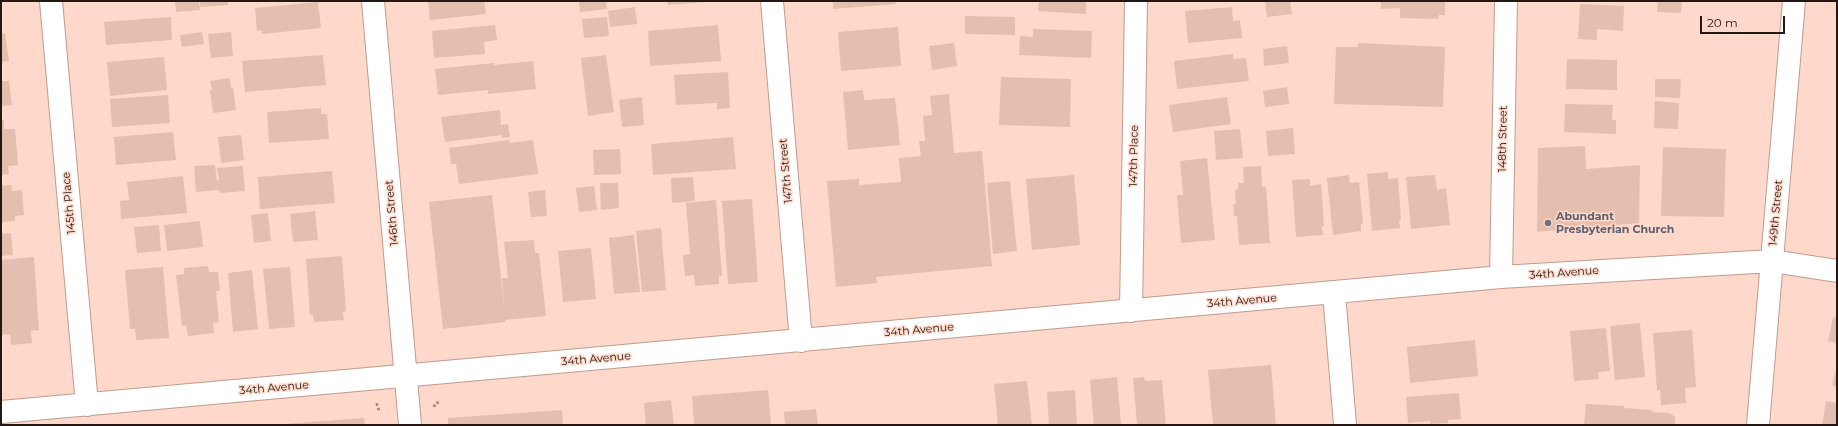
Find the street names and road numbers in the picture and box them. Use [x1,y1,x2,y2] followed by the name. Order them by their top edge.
[1496,106,1510,172] street label: 148th Street
[1127,125,1141,187] street label: 147th Place
[777,138,795,204] street label: 147th Street
[60,171,78,235] street label: 145th Place
[383,180,401,246] street label: 146th Street
[1767,180,1785,246] street label: 149th Street
[1529,264,1599,282] street label: 34th Avenue
[1207,291,1277,311] street label: 34th Avenue
[884,320,954,340] street label: 34th Avenue
[561,349,631,369] street label: 34th Avenue
[239,378,309,398] street label: 34th Avenue

